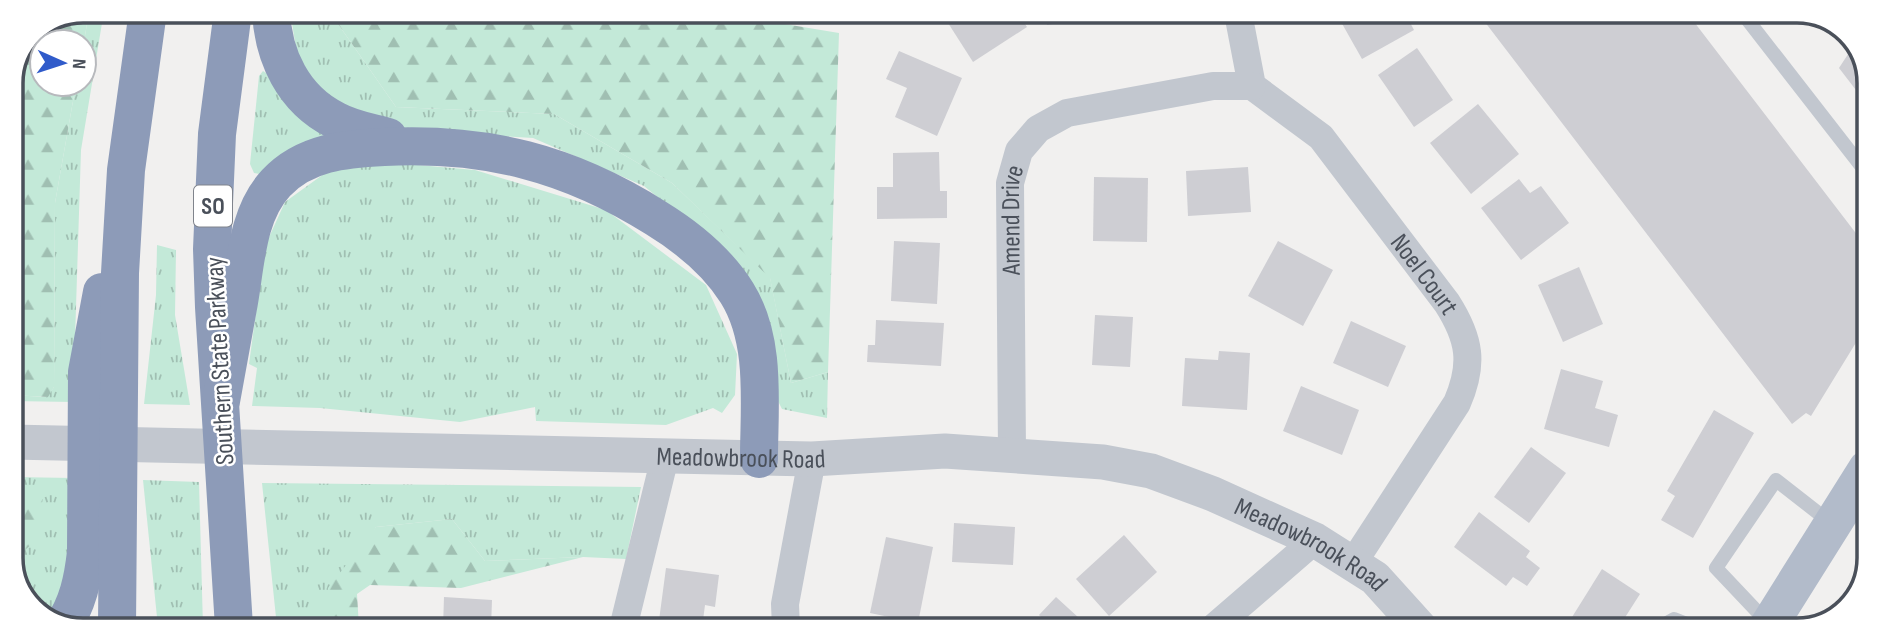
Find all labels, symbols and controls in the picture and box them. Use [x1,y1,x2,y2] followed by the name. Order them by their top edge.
[28,28,98,98] north arrow
[67,58,90,69] text: N
[996,162,1031,276] street label: Amend Drive
[194,186,232,226] road number: SO
[1383,228,1464,321] street label: Noel Court
[200,256,241,466] street label: Southern State Parkway
[656,442,826,476] street label: Meadowbrook Road
[1230,492,1393,598] street label: Meadowbrook Road

